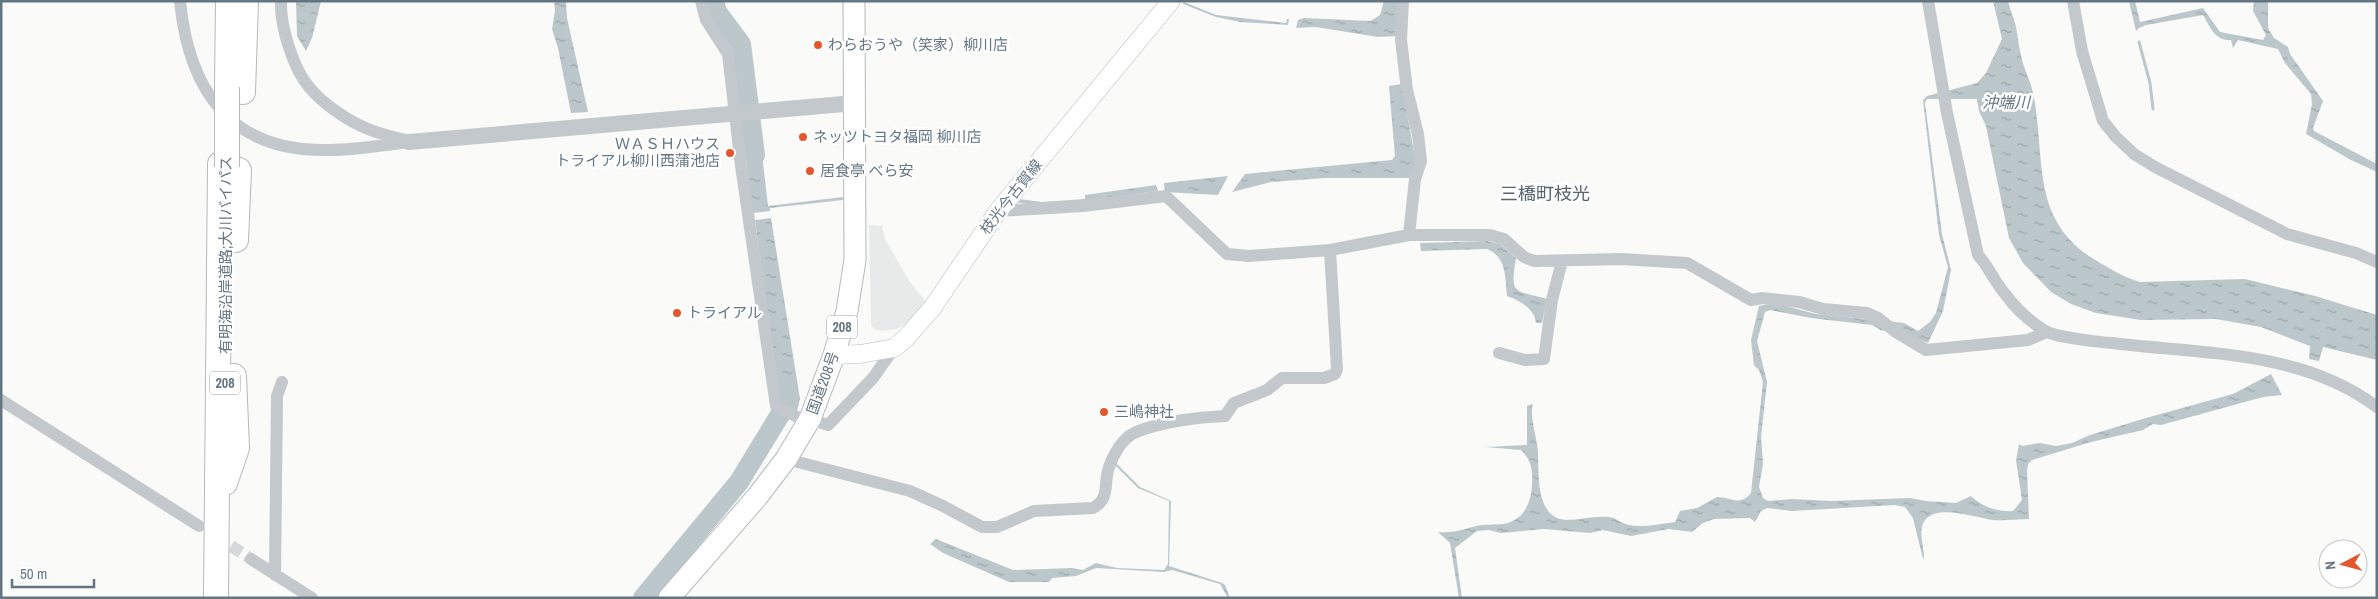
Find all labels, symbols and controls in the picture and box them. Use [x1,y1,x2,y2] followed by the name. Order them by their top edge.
[828,34,1008,55] place label: わらおうや（笑家）柳川店
[812,39,824,51] marker: わらおうや（笑家）柳川店
[1982,91,2032,113] water label: 沖端川
[813,126,981,147] place label: ネッツトヨタ福岡 柳川店
[797,131,809,143] marker: ネッツトヨタ福岡 柳川店
[555,133,720,171] place label: ＷＡＳＨハウス トライアル柳川西蒲池店
[724,147,736,159] marker: ＷＡＳＨハウス トライアル柳川西蒲池店
[975,155,1047,239] street label: 枝光今古賀線
[215,156,236,354] street label: 有明海沿岸道路;大川バイパス
[820,160,913,181] place label: 居食亭 べら安
[804,165,816,177] marker: 居食亭 べら安
[1500,181,1590,206] district label: 三橋町枝光
[687,302,762,323] place label: トライアル
[671,307,683,319] marker: トライアル
[827,316,857,338] road number: 208
[801,348,844,417] street label: 国道208号
[210,372,240,394] road number: 208
[1114,401,1174,422] place label: 三嶋神社
[1098,406,1110,418] marker: 三嶋神社
[2318,539,2368,589] north arrow
[12,556,95,588] scale bar
[2321,560,2339,570] text: N
[20,563,47,584] text: 50 m

